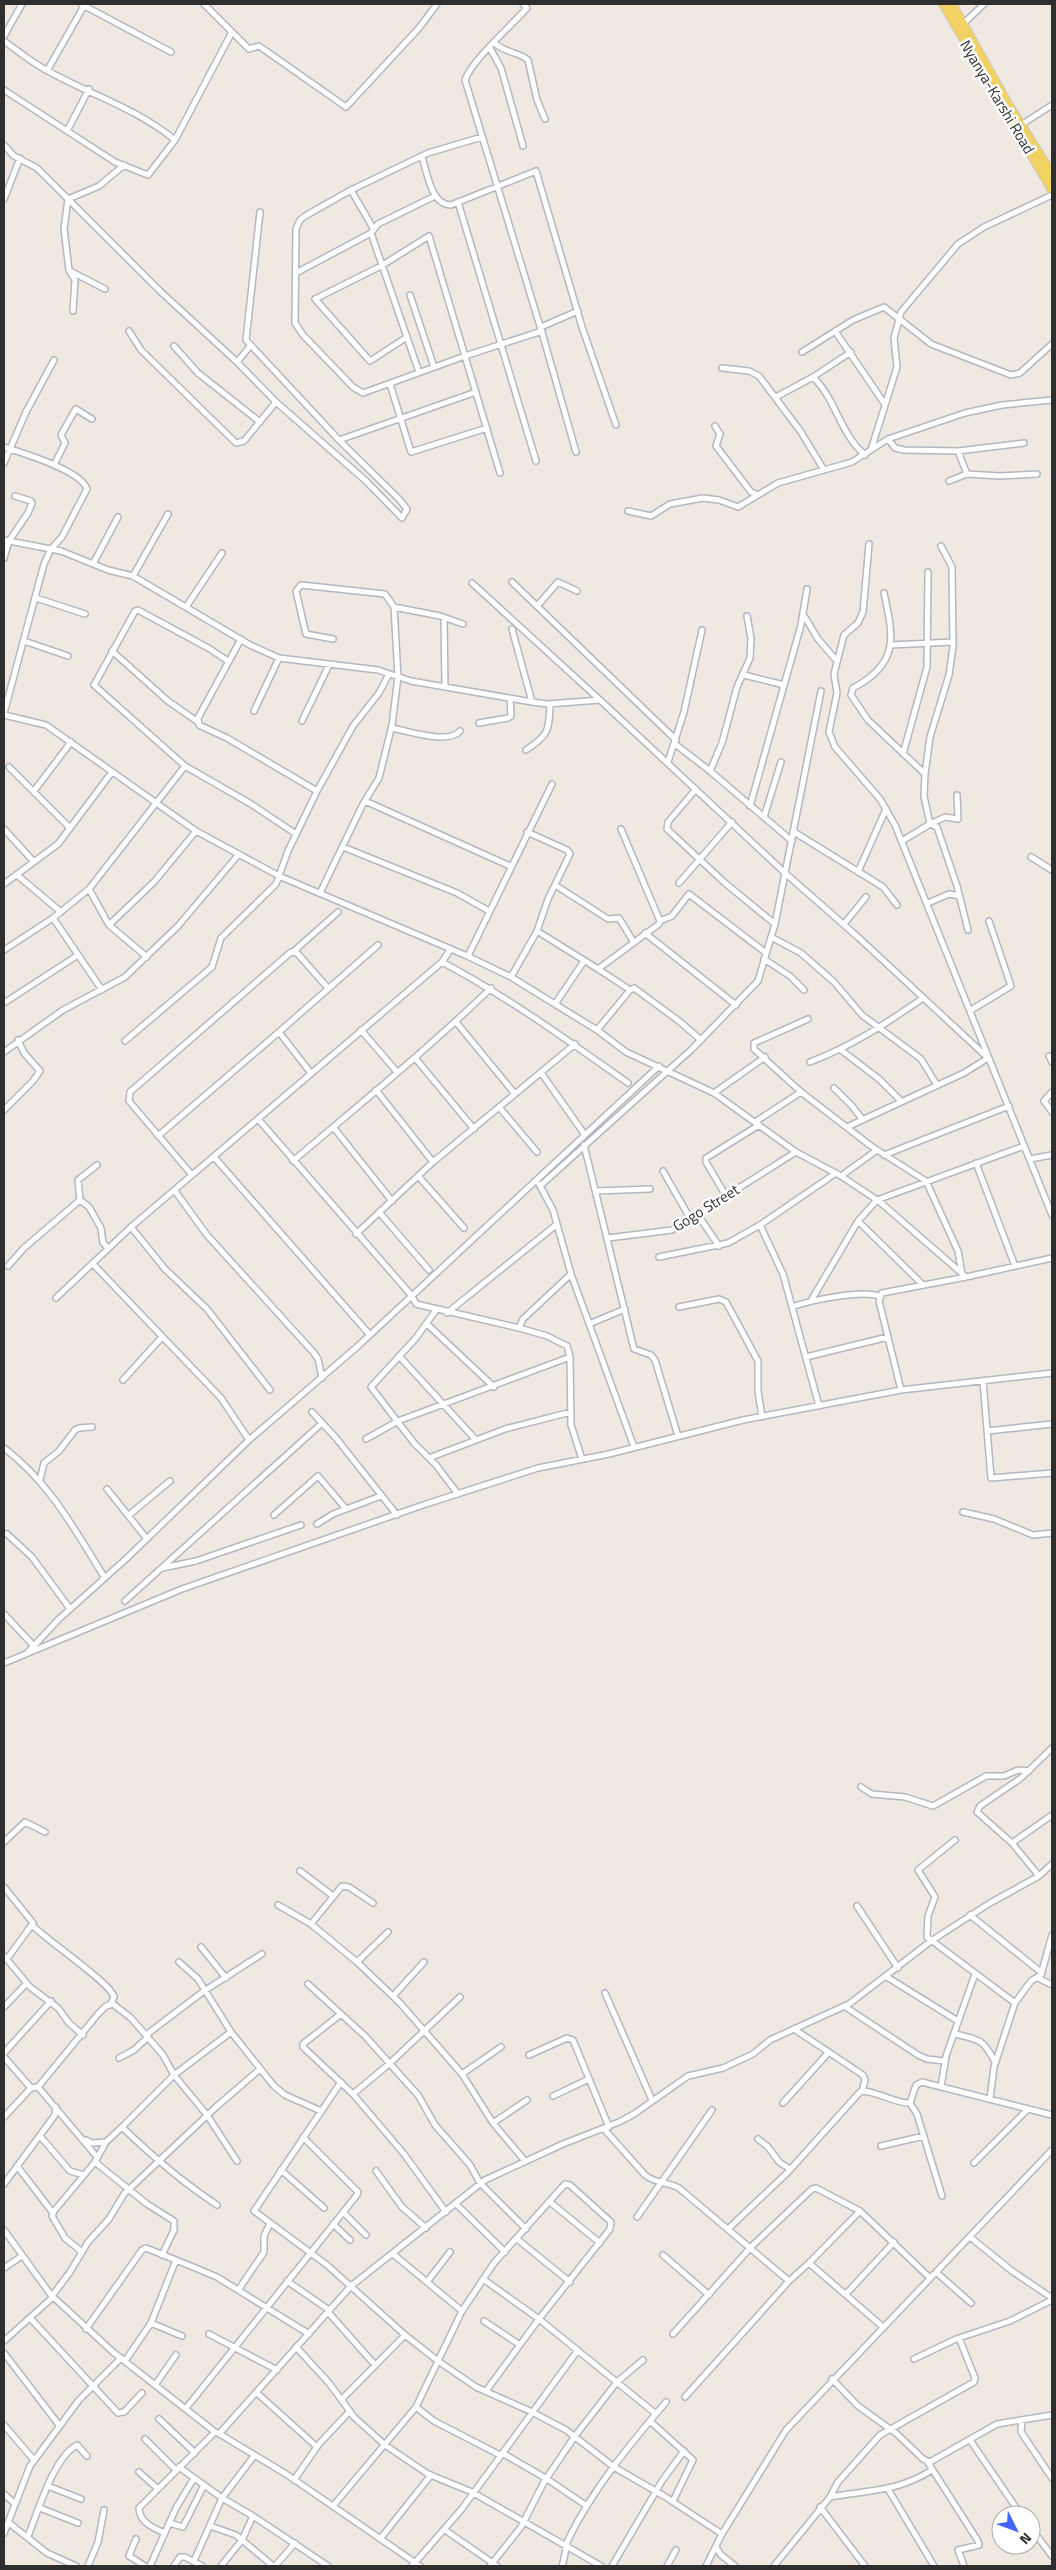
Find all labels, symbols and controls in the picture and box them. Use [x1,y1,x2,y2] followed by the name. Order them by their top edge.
[954,35,1041,158] street label: Nyanya-Karshi Road
[668,1178,744,1237] street label: Gogo Street
[991,2505,1041,2555] north arrow
[1015,2528,1037,2550] text: N

